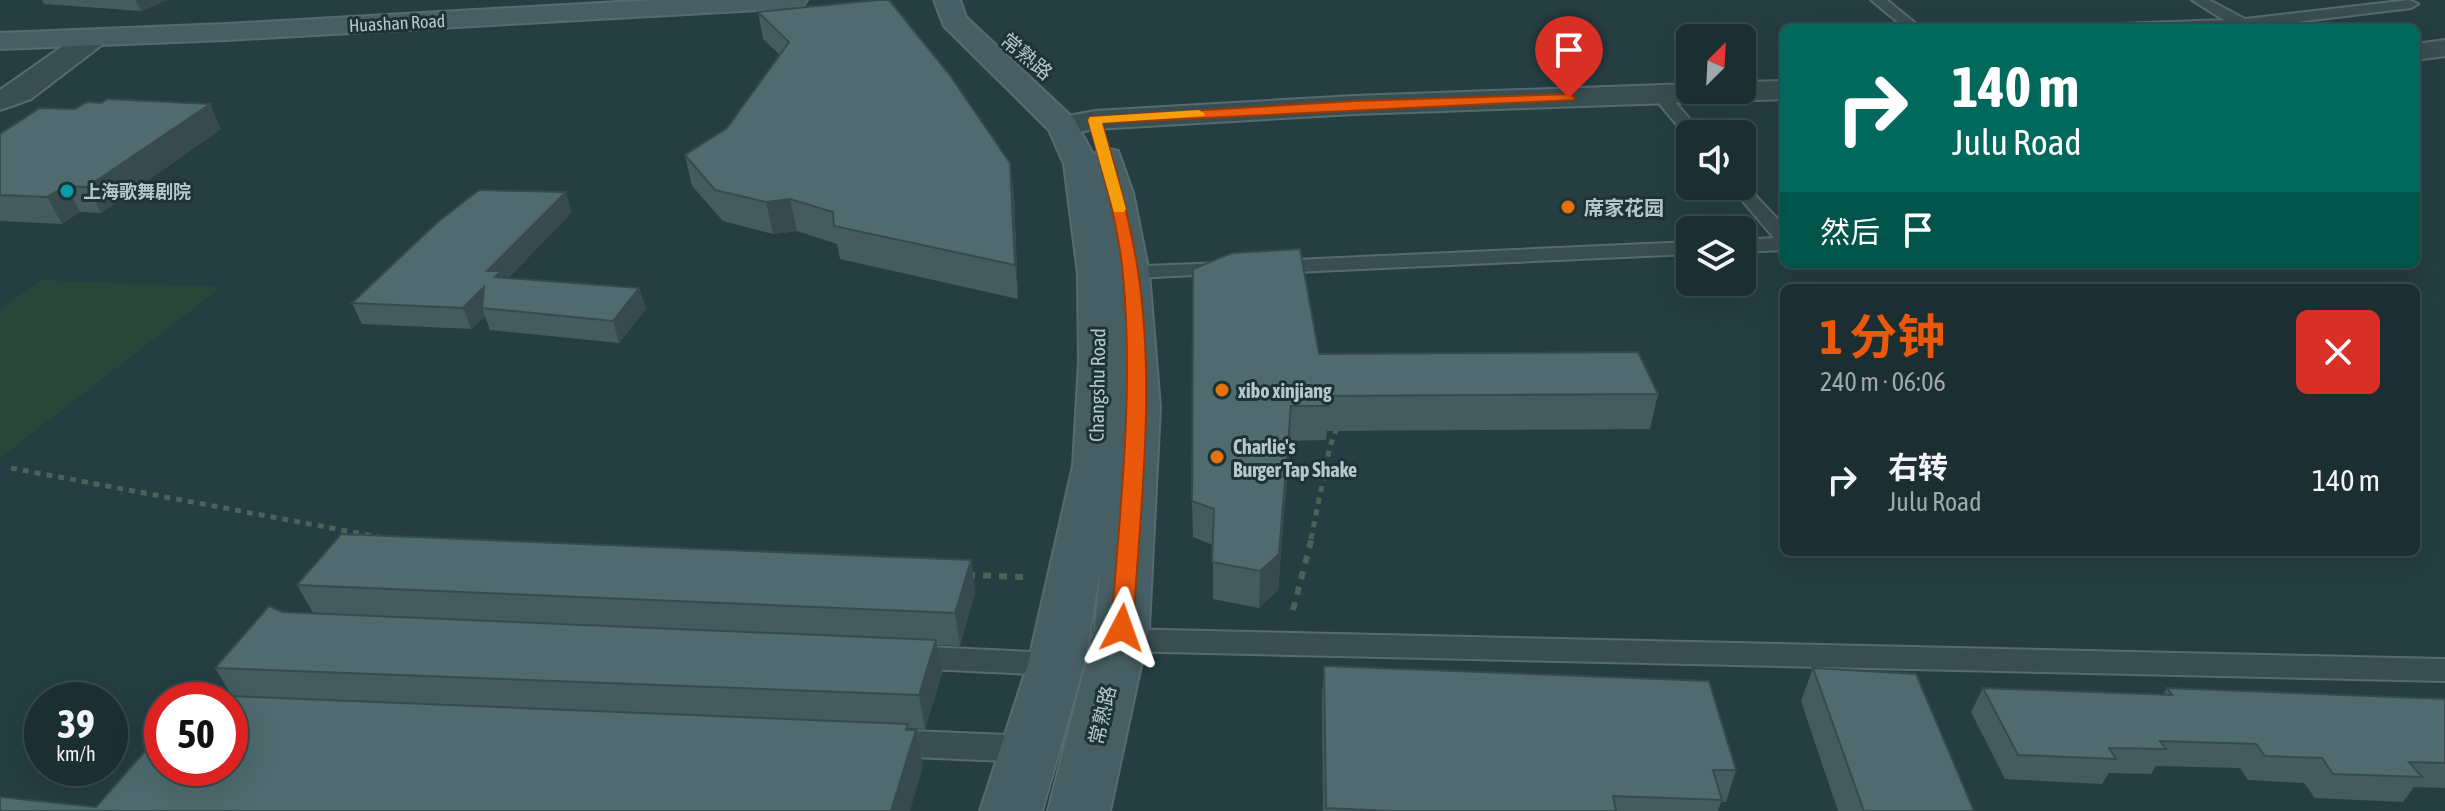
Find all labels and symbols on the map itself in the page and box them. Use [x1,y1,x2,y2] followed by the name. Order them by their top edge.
[348,10,446,36] street label: Huashan Road
[1535,16,1603,98] pin
[1676,24,1756,104] north arrow
[997,28,1057,84] street label: 常熟路
[83,181,191,202] place label: 上海歌舞剧院
[58,182,76,200] marker: 上海歌舞剧院
[1584,196,1664,219] place label: 席家花园
[1559,198,1577,216] marker: 席家花园
[1085,328,1109,442] street label: Changshu Road
[1238,379,1332,402] place label: xibo xinjiang
[1213,381,1231,399] marker: xibo xinjiang
[1233,435,1357,481] place label: Charlie's Burger Tap Shake
[1208,448,1226,466] marker: Charlie's Burger Tap Shake
[1080,586,1164,670] position arrow
[144,682,248,786] speed limit sign: 50
[1084,683,1120,747] street label: 常熟路

